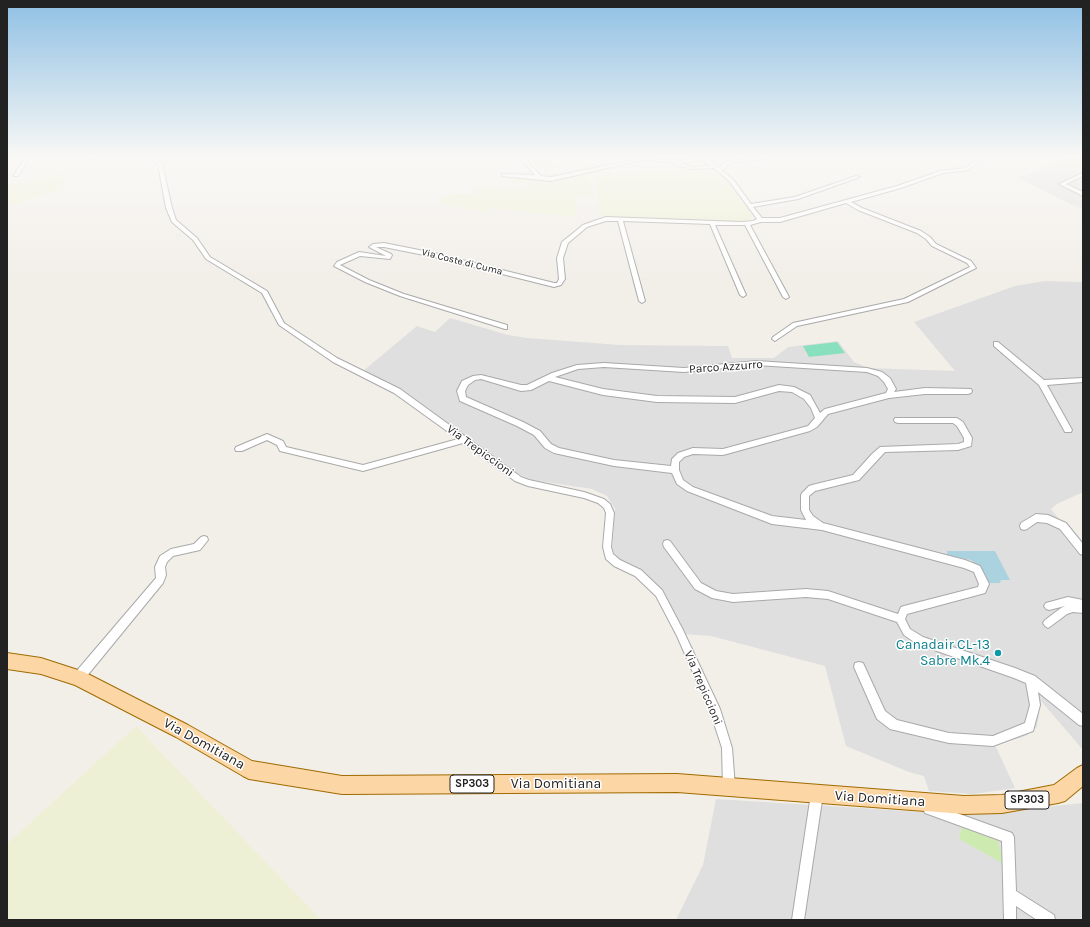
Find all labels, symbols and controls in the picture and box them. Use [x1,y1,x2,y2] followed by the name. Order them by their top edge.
[420,246,504,278] street label: Via Coste di Cuma
[689,357,763,377] street label: Parco Azzurro
[444,422,516,480] street label: Via Trepiccioni
[896,637,990,670] place label: Canadair CL-13 Sabre Mk.4
[993,648,1003,658] marker: Canadair CL-13 Sabre Mk.4
[681,649,725,727] street label: Via Trepiccioni
[160,715,248,773] street label: Via Domitiana
[450,775,494,793] road number: SP303
[511,776,601,792] street label: Via Domitiana
[834,787,926,811] street label: Via Domitiana
[1005,791,1049,809] road number: SP303

